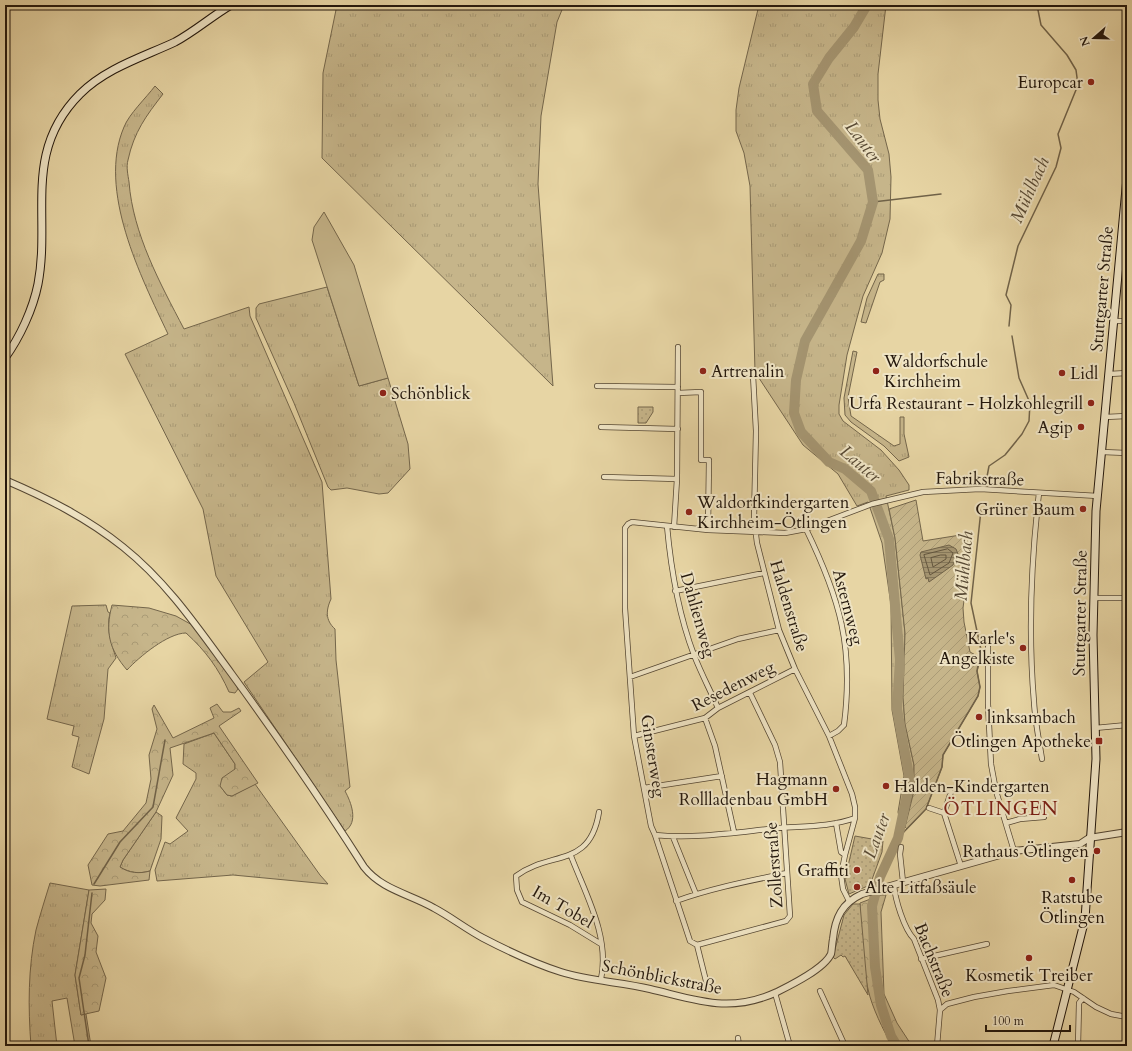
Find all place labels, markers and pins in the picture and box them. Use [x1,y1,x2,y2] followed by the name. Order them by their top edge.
[1017,71,1084,94] place label: Europcar
[1086,77,1096,87] marker: Europcar
[883,350,988,393] place label: Waldorfschule Kirchheim
[711,360,785,383] place label: Artrenalin
[1070,362,1099,385] place label: Lidl
[698,366,708,376] marker: Artrenalin
[871,366,881,376] marker: Waldorfschule Kirchheim
[1057,368,1067,378] marker: Lidl
[391,382,471,405] place label: Schönblick
[378,388,388,398] marker: Schönblick
[849,392,1084,415] place label: Urfa Restaurant - Holzkohlegrill
[1086,398,1096,408] marker: Urfa Restaurant - Holzkohlegrill
[1038,416,1073,439] place label: Agip
[1076,422,1086,432] marker: Agip
[696,491,850,534] place label: Waldorfkindergarten Kirchheim-Ötlingen
[975,498,1076,521] place label: Grüner Baum
[1078,504,1088,514] marker: Grüner Baum
[684,507,694,517] marker: Waldorfkindergarten Kirchheim-Ötlingen
[939,627,1015,670] place label: Karle's Angelkiste
[1018,643,1028,653] marker: Karle's Angelkiste
[987,706,1076,729] place label: linksambach
[974,712,984,722] marker: linksambach
[951,730,1091,753] place label: Ötlingen Apotheke
[1094,736,1104,746] marker: Ötlingen Apotheke
[679,768,828,811] place label: Hagmann Rollladenbau GmbH
[894,775,1050,798] place label: Halden-Kindergarten
[881,781,891,791] marker: Halden-Kindergarten
[831,784,841,794] marker: Hagmann Rollladenbau GmbH
[963,840,1089,863] place label: Rathaus Ötlingen
[1092,846,1102,856] marker: Rathaus Ötlingen
[797,859,849,882] place label: Graffiti
[852,865,862,875] marker: Graffiti
[1067,875,1077,885] marker: Ratstube Ötlingen
[865,876,977,899] place label: Alte Litfaßsäule
[852,882,862,892] marker: Alte Litfaßsäule
[1039,886,1105,929] place label: Ratstube Ötlingen
[1024,953,1034,963] marker: Kosmetik Treiber
[965,964,1094,987] place label: Kosmetik Treiber

